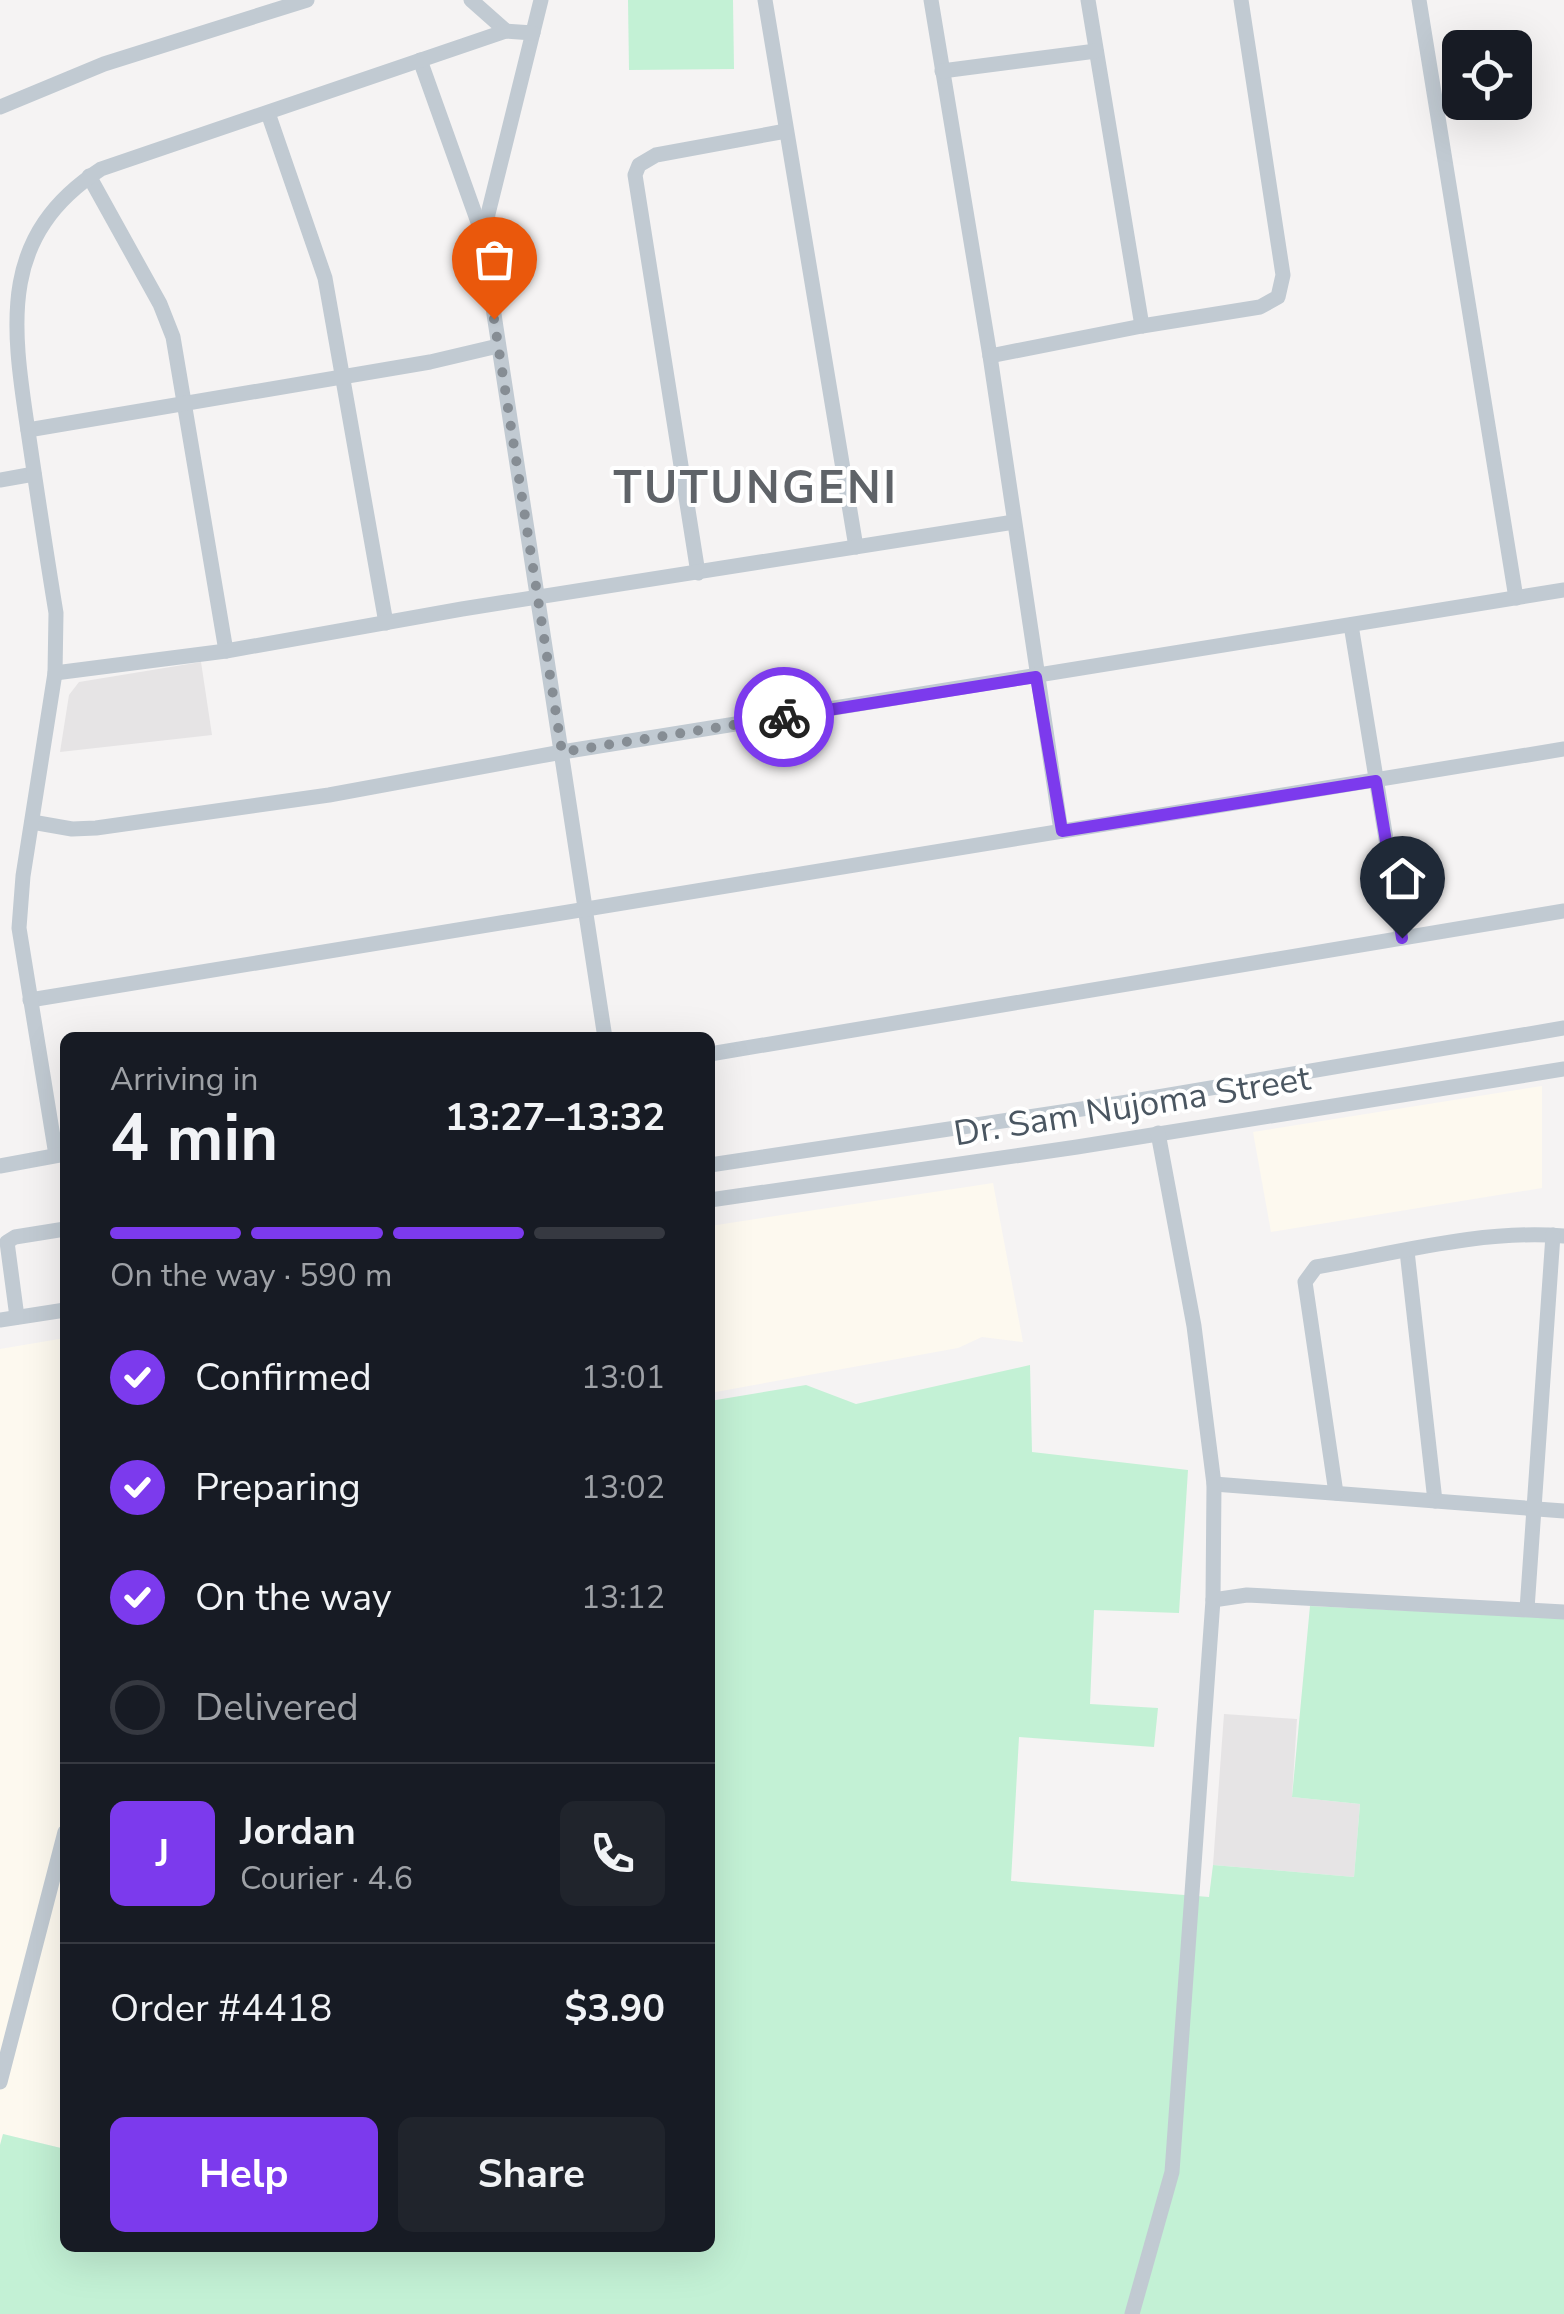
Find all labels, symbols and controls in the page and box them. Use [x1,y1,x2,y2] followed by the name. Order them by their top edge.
[1442,30,1532,120] map controls
[1442,30,1532,120] button: locate
[452,217,537,320] pin
[467,232,522,287] icon: bag
[614,458,898,519] district label: TUTUNGENI
[734,667,834,767] courier
[757,690,812,745] icon: bike
[1360,836,1445,939] pin
[1375,851,1430,906] icon: home
[951,1055,1314,1157] street label: Dr. Sam Nujoma Street
[110,1058,258,1101] text: Arriving in
[445,1092,665,1143] text: 13:27–13:32
[110,1094,278,1183] text: 4 min
[110,1254,392,1297] text: On the way · 590 m
[110,1350,165,1405] icon: check
[195,1352,372,1403] text: Confirmed
[581,1356,665,1399] text: 13:01
[110,1460,165,1515] icon: check
[195,1462,361,1513] text: Preparing
[581,1466,665,1509] text: 13:02
[110,1570,165,1625] icon: check
[195,1572,391,1623] text: On the way
[581,1576,665,1619] text: 13:12
[195,1682,359,1733] text: Delivered
[560,1801,665,1906] button: phone
[240,1806,356,1857] text: Jordan
[156,1828,169,1879] text: J
[240,1857,413,1900] text: Courier · 4.6
[110,1983,332,2034] text: Order #4418
[564,1983,665,2034] text: $3.90
[110,2117,378,2232] button: Help
[398,2117,665,2232] button: Share

